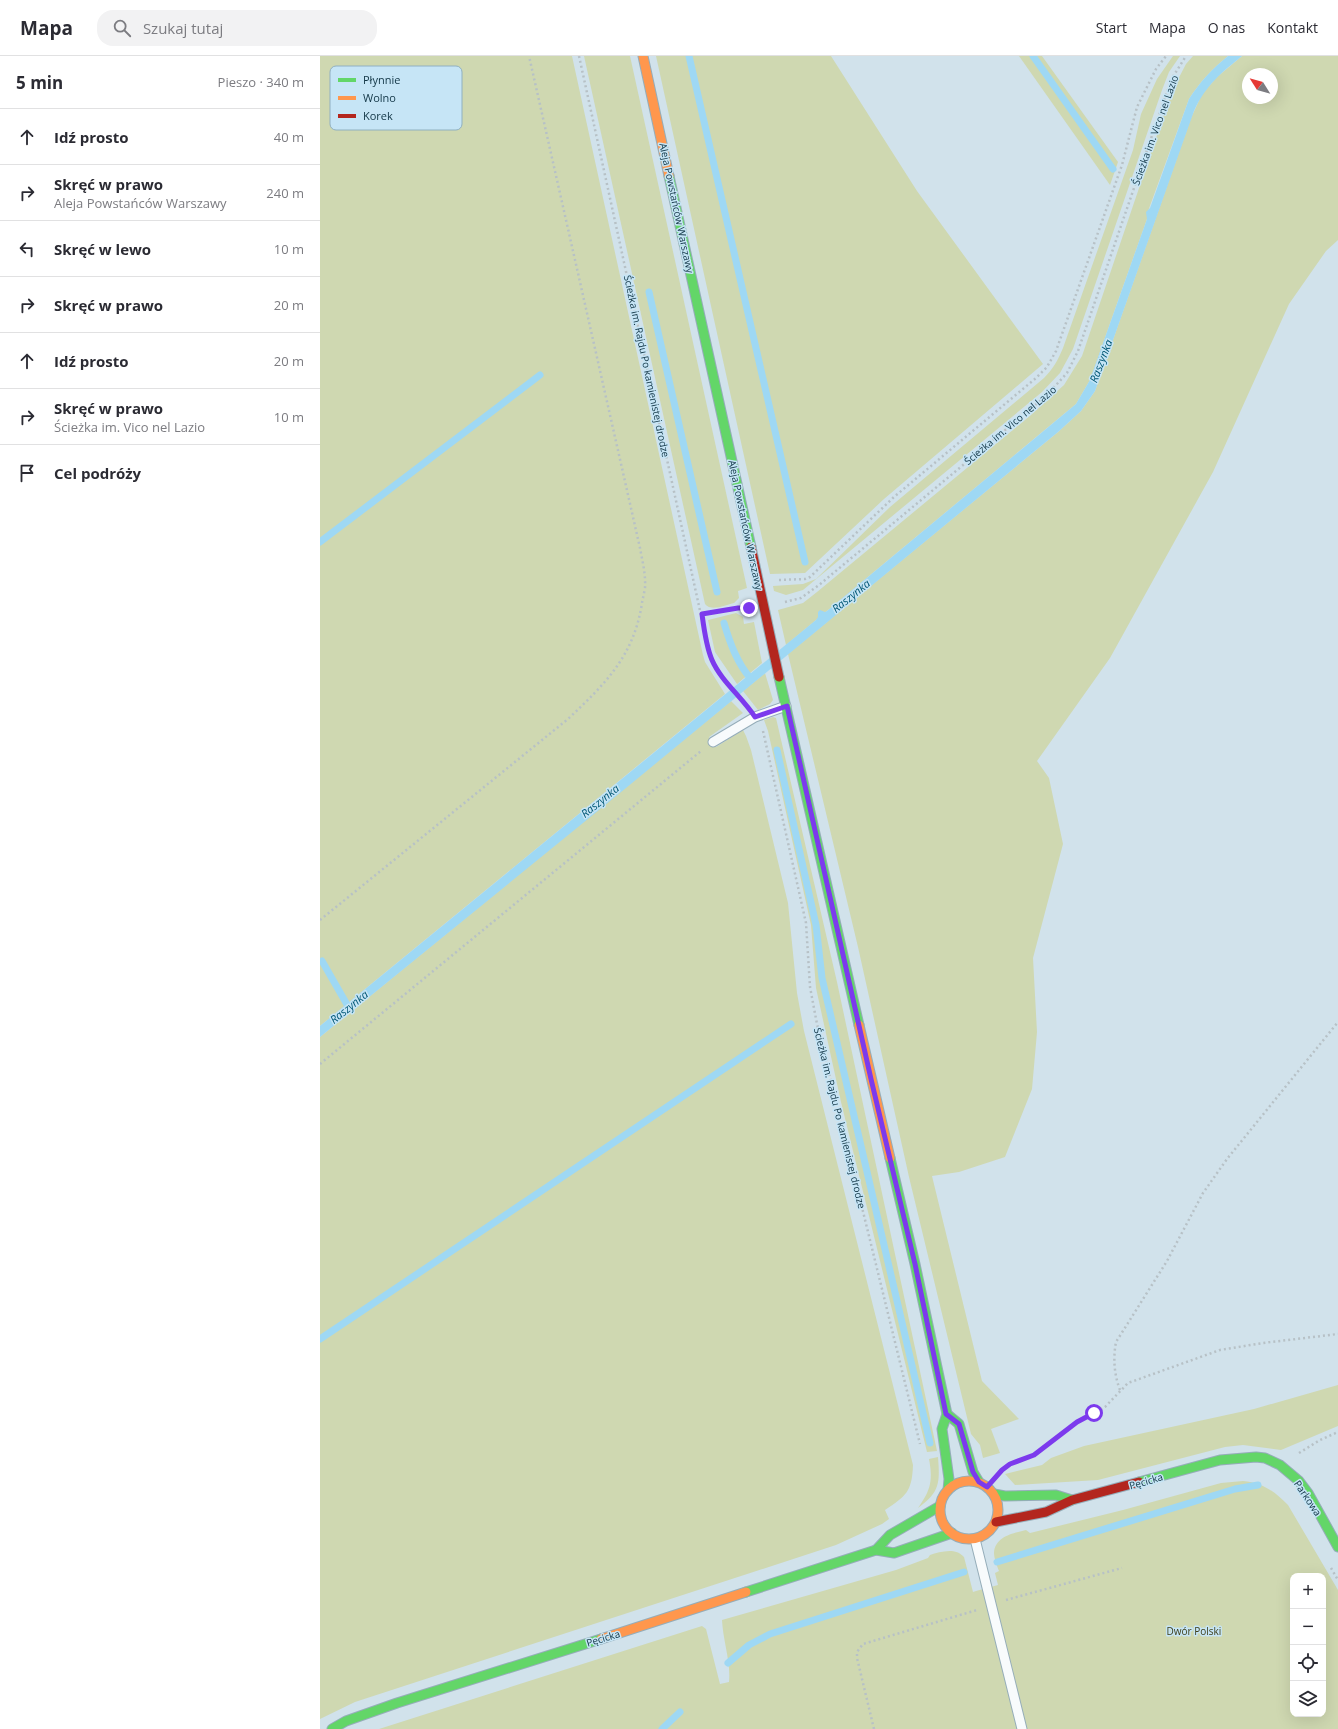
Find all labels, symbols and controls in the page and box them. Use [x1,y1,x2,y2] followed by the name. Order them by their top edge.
[97,10,377,46] search box
[20,15,73,41] text: Mapa
[111,17,133,39] icon: search
[143,18,223,38] text: Szukaj tutaj
[1096,18,1127,37] text: Start
[1149,18,1186,37] text: Mapa
[1208,18,1245,37] text: O nas
[1267,18,1318,37] text: Kontakt
[330,66,462,130] legend
[1242,68,1278,104] north arrow
[16,71,63,94] text: 5 min
[363,72,400,87] text: Płynnie
[218,73,304,91] text: Pieszo · 340 m
[1129,73,1181,187] street label: Ścieżka im. Vico nel Lazio
[363,90,396,105] text: Wolno
[363,108,393,123] text: Korek
[16,126,38,148] icon: ahead
[54,127,129,147] text: Idź prosto
[274,128,304,146] text: 40 m
[656,142,698,275] street label: Aleja Powstańców Warszawy
[54,174,163,194] text: Skręć w prawo
[16,182,38,204] icon: right
[266,184,304,202] text: 240 m
[54,194,227,212] text: Aleja Powstańców Warszawy
[16,238,38,260] icon: left
[54,239,151,259] text: Skręć w lewo
[274,240,304,258] text: 10 m
[621,274,673,459] street label: Ścieżka im. Rajdu Po kamienistej drodze
[16,294,38,316] icon: right
[54,295,163,315] text: Skręć w prawo
[274,296,304,314] text: 20 m
[1085,337,1116,385] water label: Raszynka
[16,350,38,372] icon: ahead
[54,351,129,371] text: Idź prosto
[274,352,304,370] text: 20 m
[961,382,1059,468] street label: Ścieżka im. Vico nel Lazio
[54,398,163,418] text: Skręć w prawo
[16,406,38,428] icon: right
[274,408,304,426] text: 10 m
[54,418,205,436] text: Ścieżka im. Vico nel Lazio
[725,459,767,592] street label: Aleja Powstańców Warszawy
[16,462,38,484] icon: arrive
[54,463,141,483] text: Cel podróży
[828,576,873,616] water label: Raszynka
[740,599,758,617] route end
[577,781,622,821] water label: Raszynka
[326,987,371,1027] water label: Raszynka
[811,1026,869,1210] street label: Ścieżka im. Rajdu Po kamienistej drodze
[1085,1404,1103,1422] route start
[1127,1470,1165,1492] street label: Pęcicka
[1291,1477,1325,1519] street label: Parkowa
[1290,1573,1326,1717] map controls
[1290,1573,1326,1609] button: +
[1290,1609,1326,1645] button: −
[1167,1624,1221,1638] park label: Dwór Polski
[584,1626,622,1650] street label: Pęcicka
[1290,1645,1326,1681] button: locate
[1290,1681,1326,1717] button: layers

